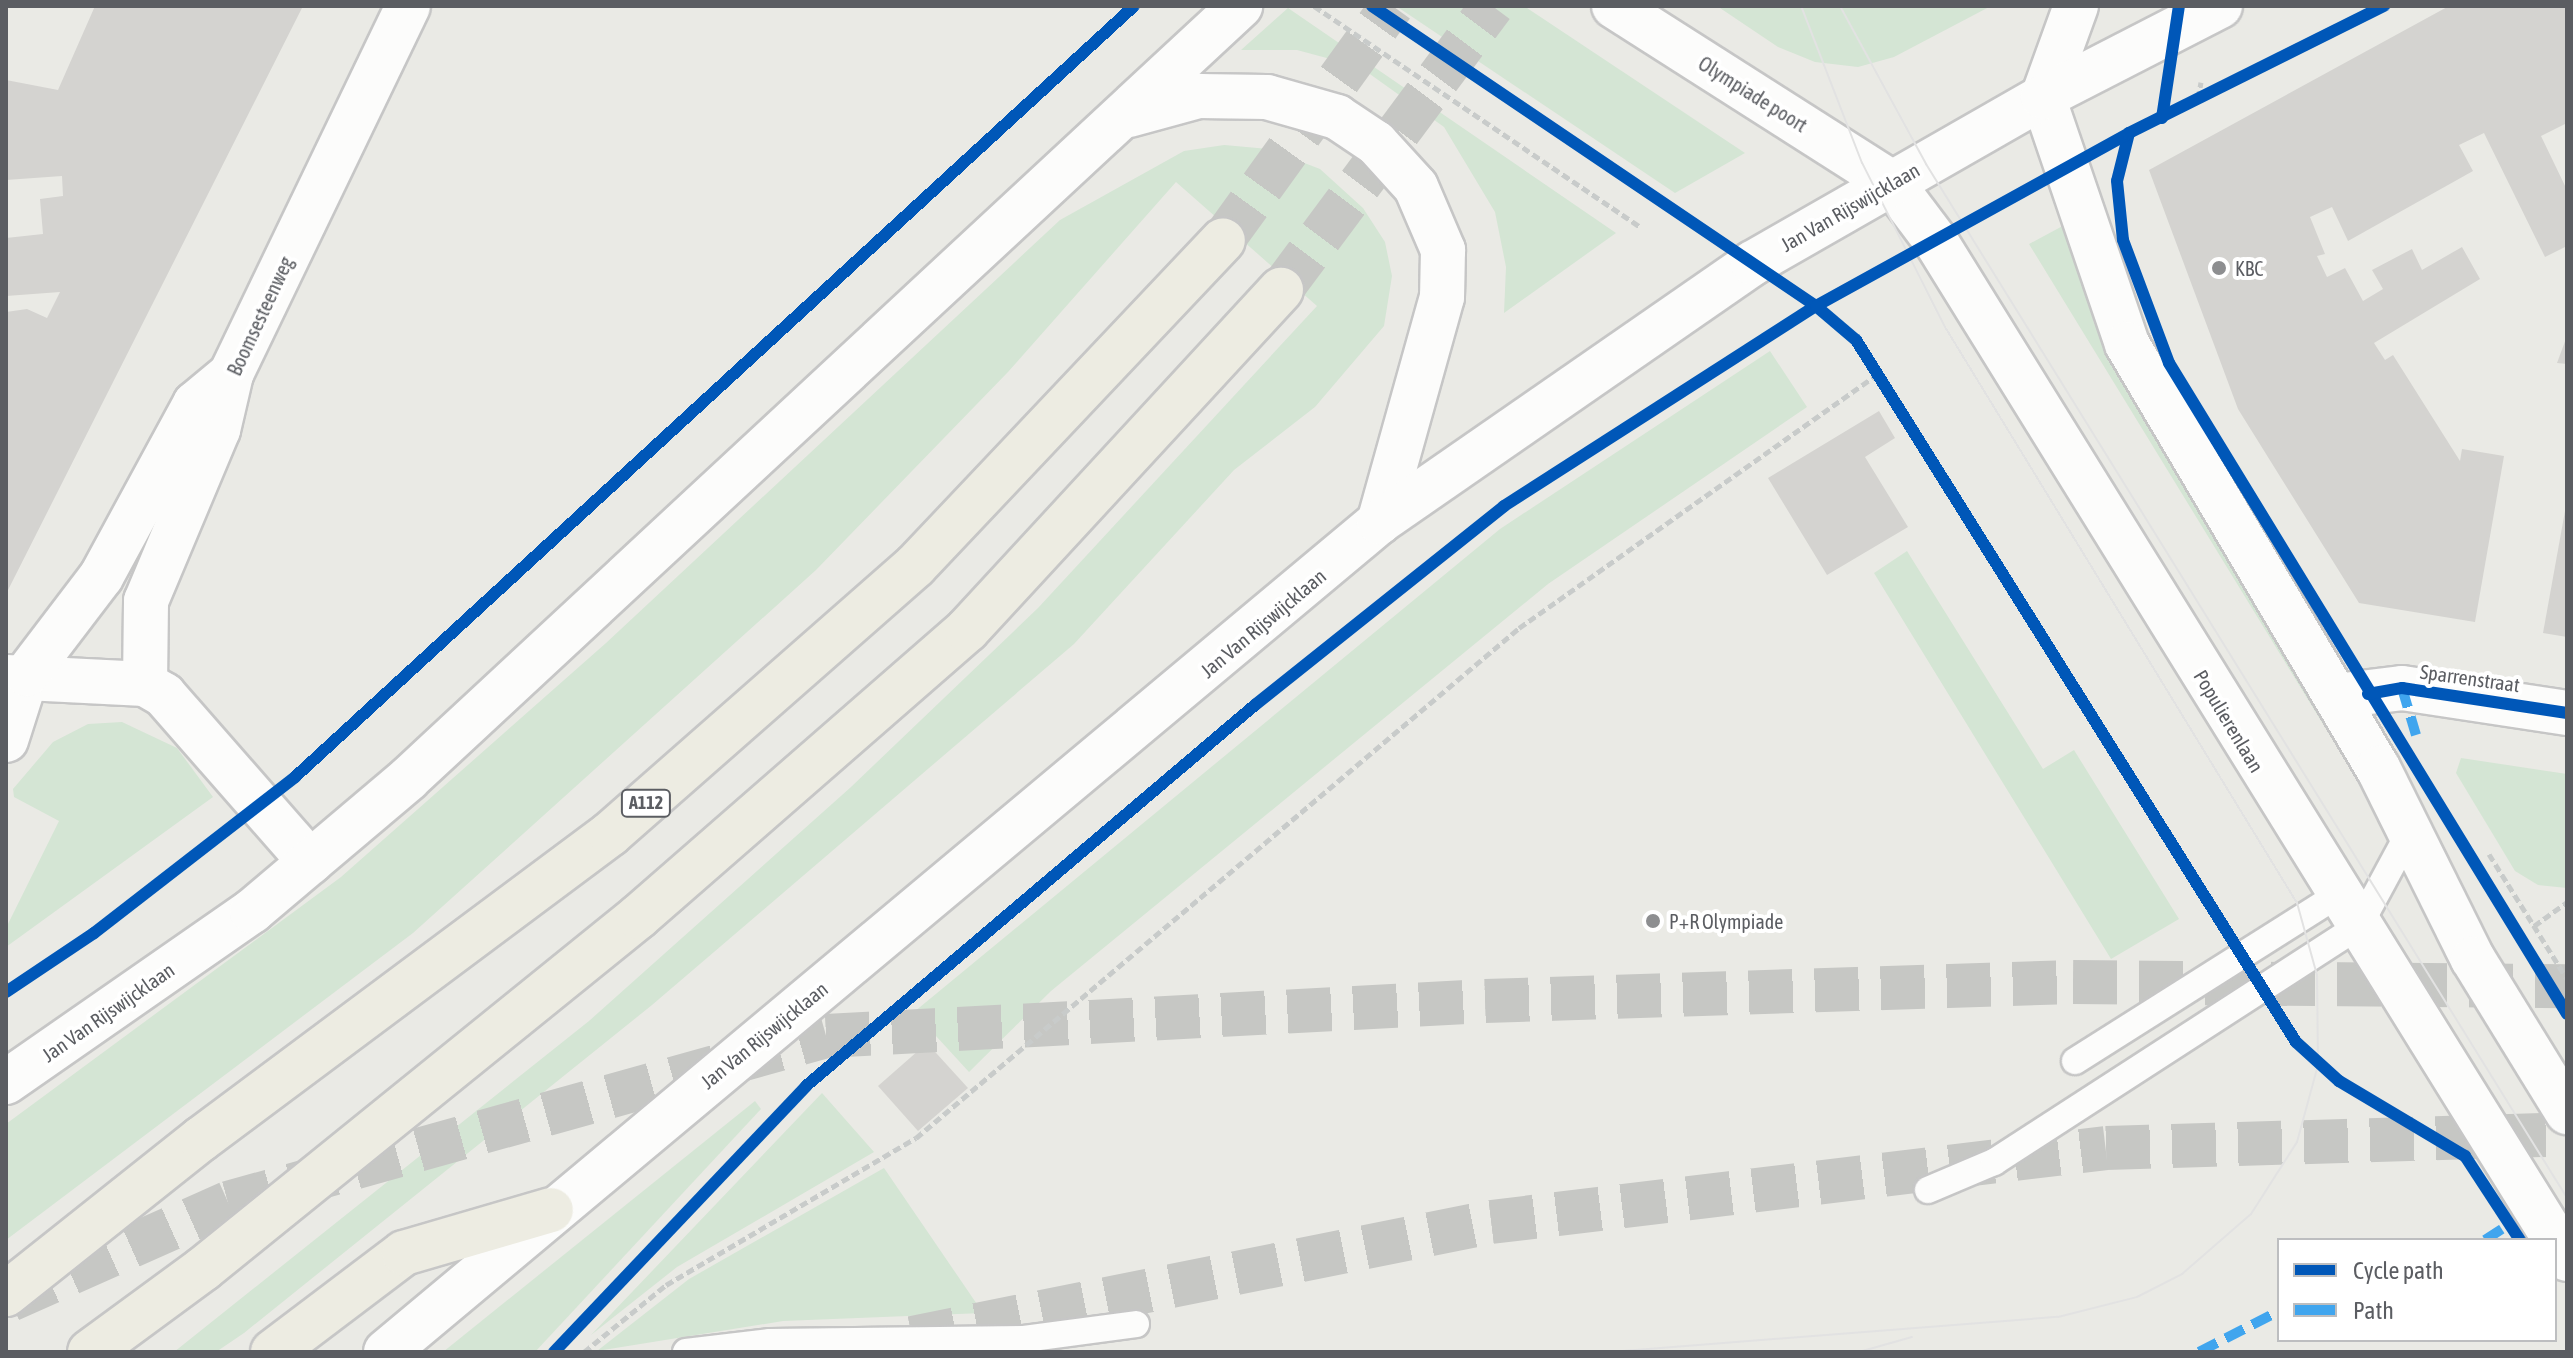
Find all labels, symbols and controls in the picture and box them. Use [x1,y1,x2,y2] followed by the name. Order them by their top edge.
[1694,51,1812,137] street label: Olympiade poort
[1776,158,1924,256] street label: Jan Van Rijswijcklaan
[222,253,298,379] street label: Boomsesteenweg
[2235,256,2263,280] place label: KBC
[2210,259,2228,277] marker: KBC
[1195,564,1331,682] street label: Jan Van Rijswijcklaan
[2419,659,2521,697] street label: Sparrenstraat
[2189,665,2269,777] street label: Populierenlaan
[620,789,672,817] road number: A112
[1669,909,1783,933] place label: P+R Olympiade
[1644,912,1662,930] marker: P+R Olympiade
[37,957,179,1067] street label: Jan Van Rijswijcklaan
[696,976,832,1094] street label: Jan Van Rijswijcklaan
[2277,1238,2557,1342] legend
[2353,1257,2444,1284] text: Cycle path
[2353,1297,2394,1324] text: Path

